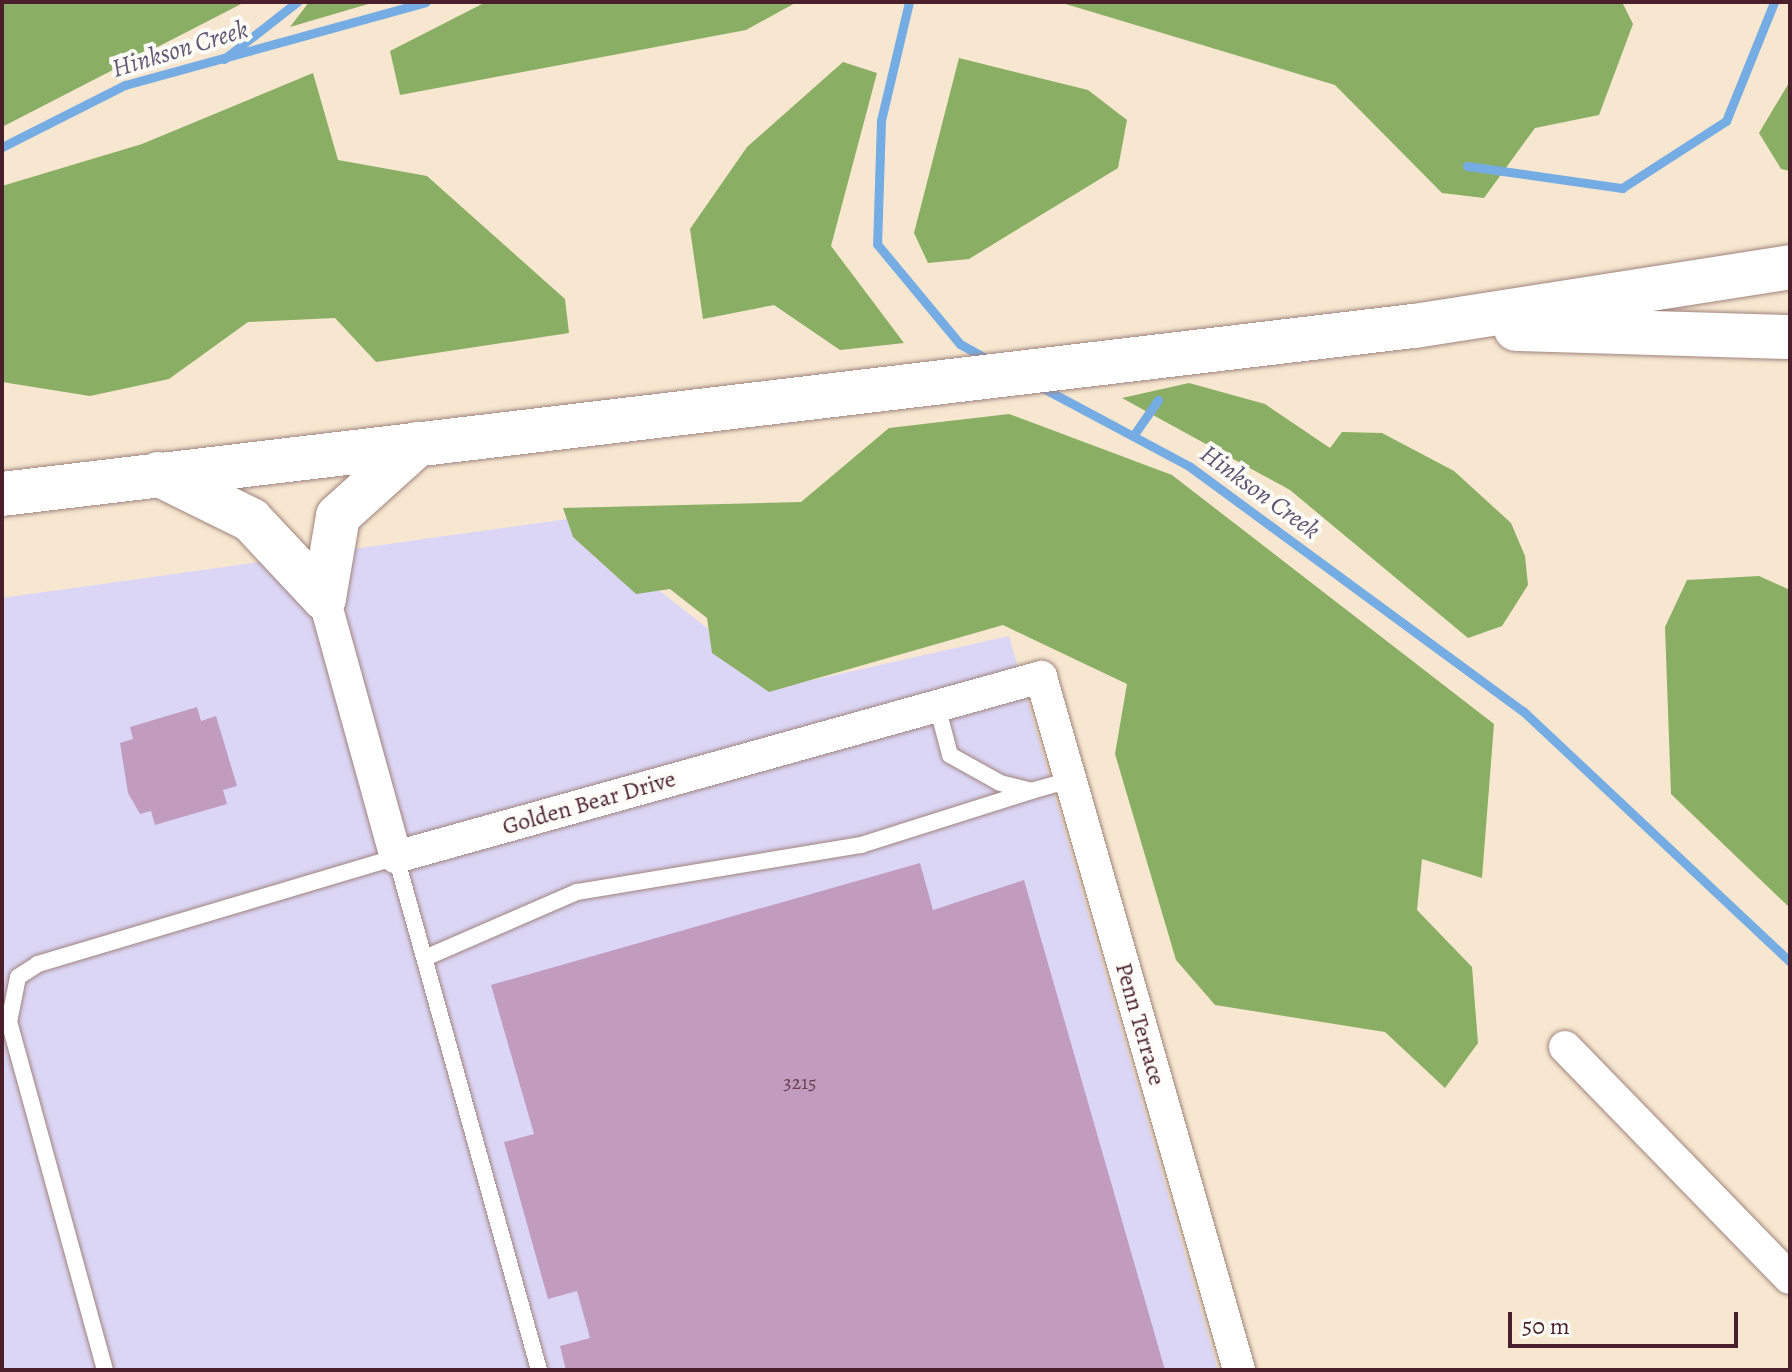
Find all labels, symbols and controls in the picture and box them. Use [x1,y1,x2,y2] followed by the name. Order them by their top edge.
[108,14,252,84] water label: Hinkson Creek
[1194,438,1326,546] water label: Hinkson Creek
[499,765,679,841] street label: Golden Bear Drive
[1109,959,1171,1089] street label: Penn Terrace
[783,1070,817,1094] house number: 3215
[1512,1296,1742,1346] scale bar
[1522,1310,1570,1342] text: 50 m

